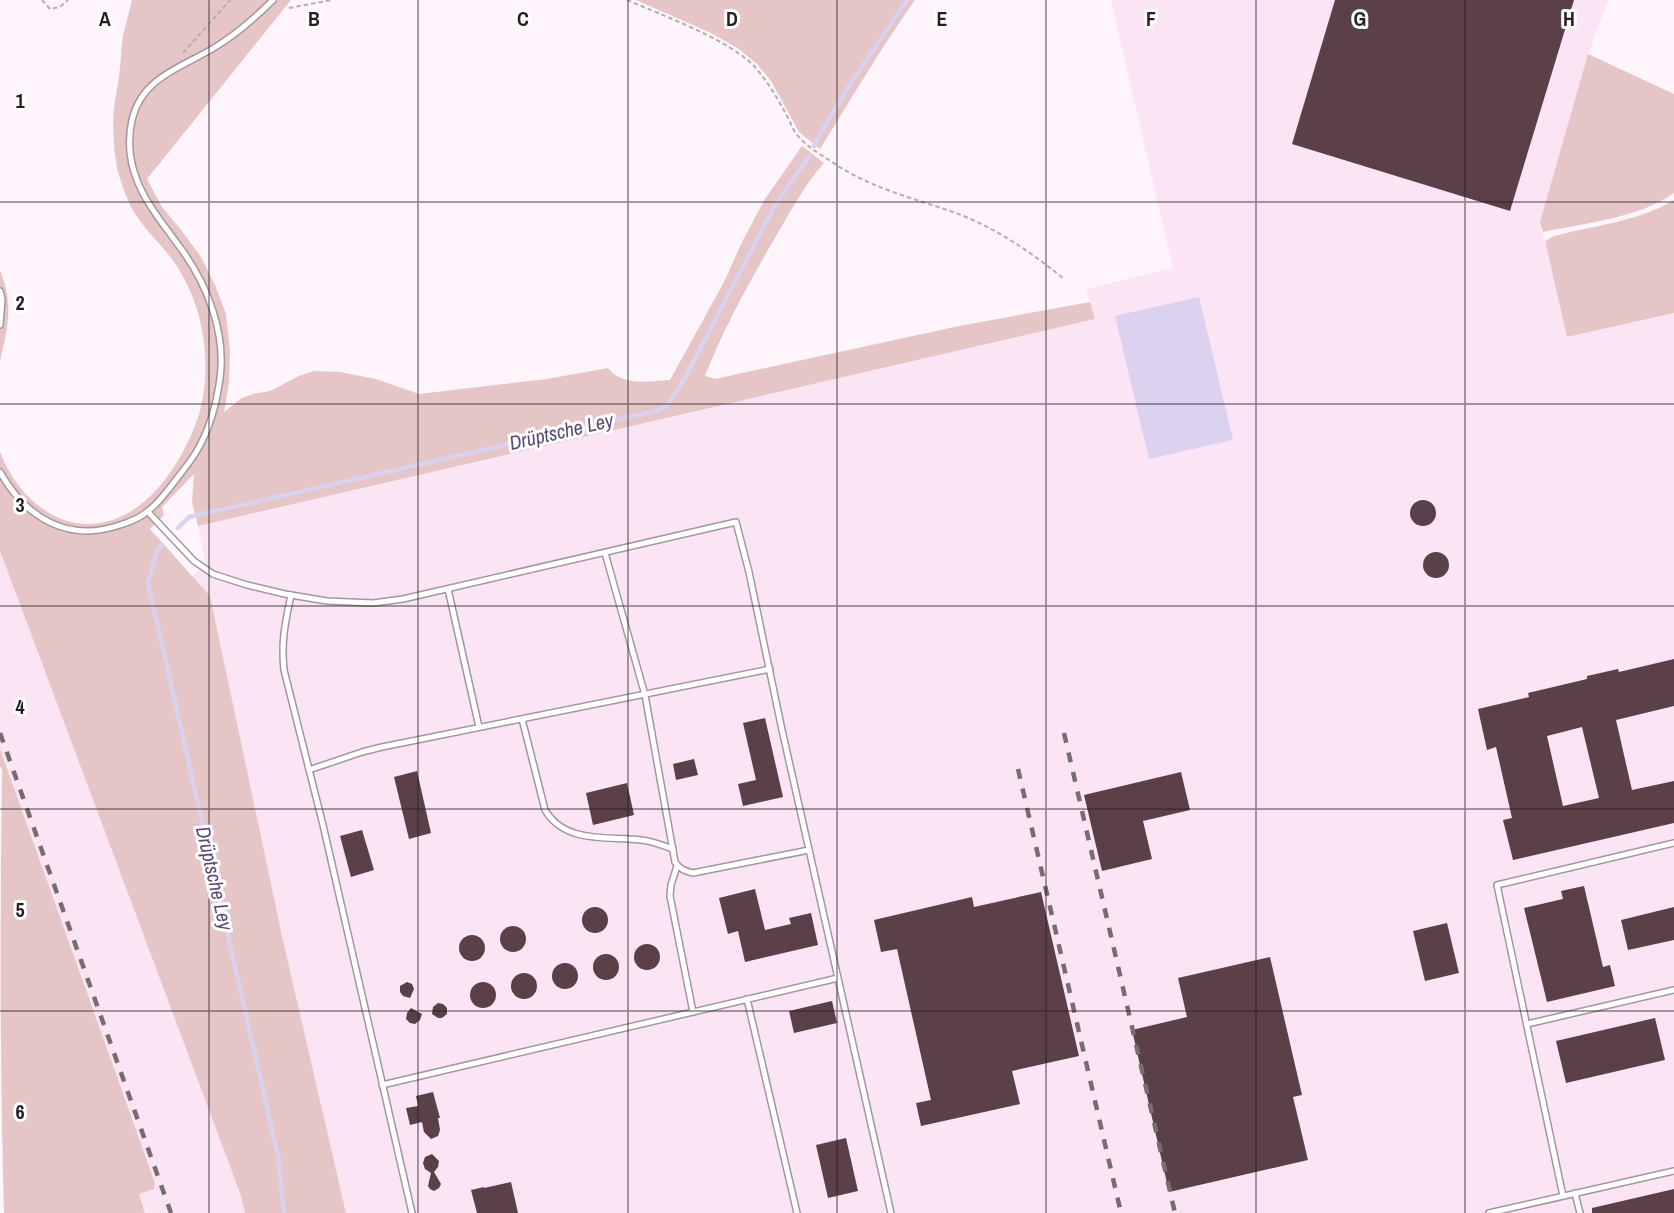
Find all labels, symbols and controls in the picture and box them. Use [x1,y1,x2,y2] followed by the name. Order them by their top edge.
[99,5,111,32] text: A
[308,5,320,32] text: B
[517,5,529,32] text: C
[726,5,738,32] text: D
[937,5,948,32] text: E
[1146,5,1156,32] text: F
[1354,5,1366,32] text: G
[1563,5,1575,32] text: H
[15,87,25,114] text: 1
[15,289,25,316] text: 2
[506,406,616,456] water label: Drüptsche Ley
[15,491,25,518] text: 3
[15,693,25,720] text: 4
[190,823,240,933] water label: Drüptsche Ley
[15,896,25,923] text: 5
[15,1098,25,1125] text: 6

